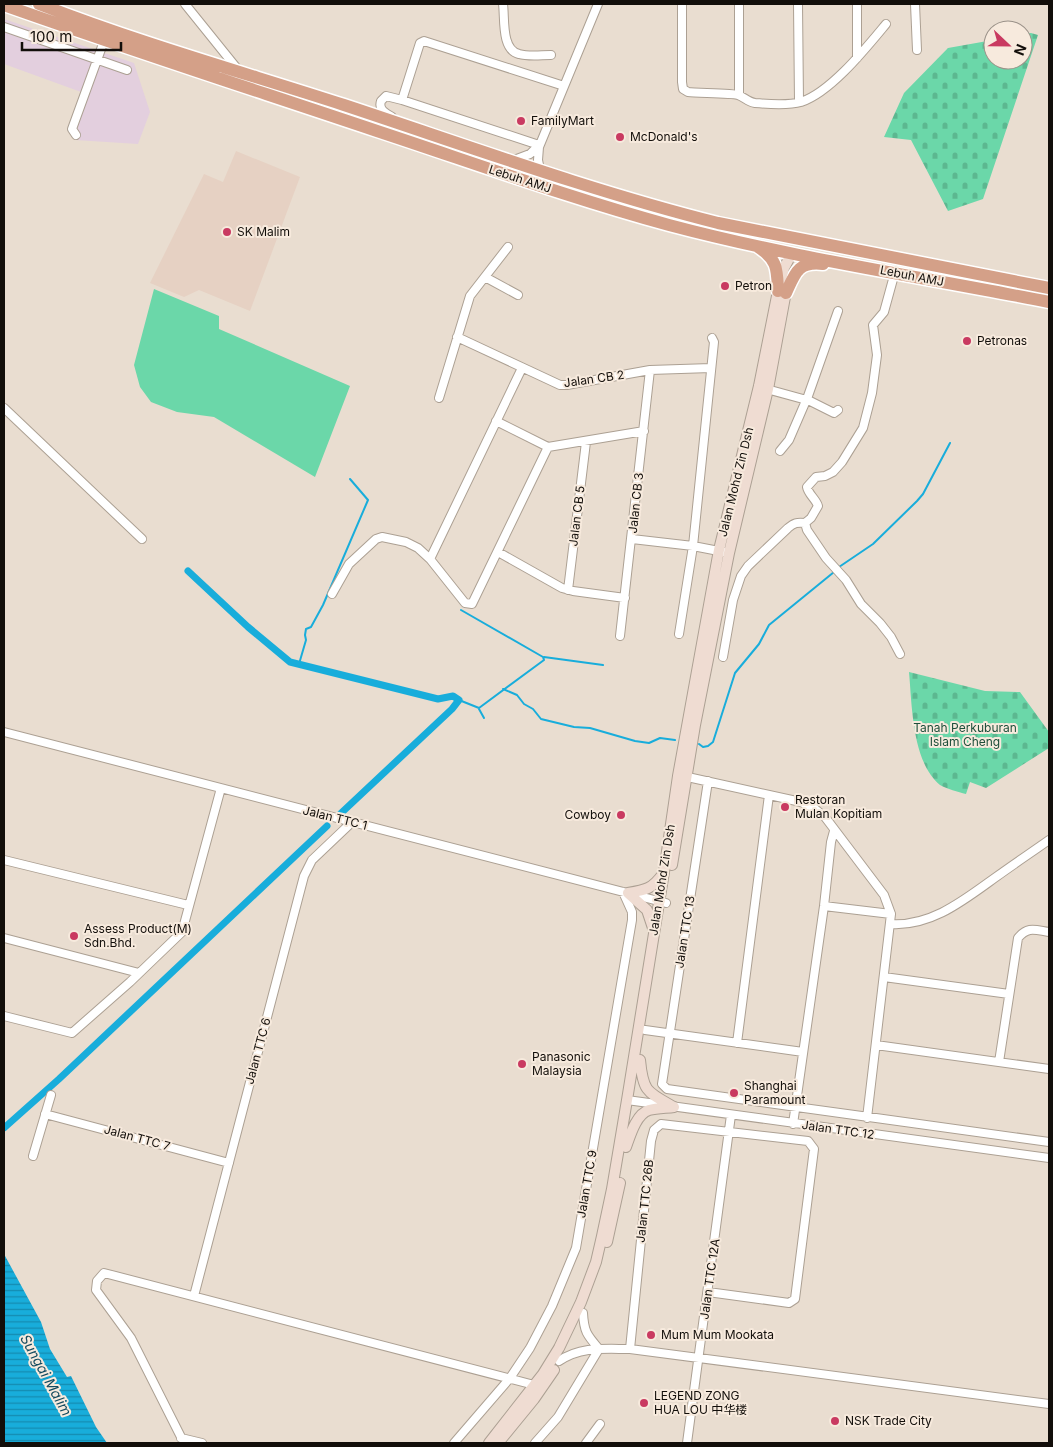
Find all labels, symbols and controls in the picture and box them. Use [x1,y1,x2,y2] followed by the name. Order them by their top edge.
[22,20,121,52] scale bar
[983,20,1033,70] north arrow
[30,27,72,46] text: 100 m
[1011,42,1030,58] text: N
[531,113,594,128] place label: FamilyMart
[515,115,527,127] marker: FamilyMart
[630,129,698,144] place label: McDonald's
[614,131,626,143] marker: McDonald's
[487,161,553,196] street label: Lebuh AMJ
[237,224,290,239] place label: SK Malim
[221,226,233,238] marker: SK Malim
[879,262,945,289] street label: Lebuh AMJ
[735,278,772,293] place label: Petron
[719,280,731,292] marker: Petron
[977,333,1027,348] place label: Petronas
[961,335,973,347] marker: Petronas
[563,367,625,390] street label: Jalan CB 2
[715,425,756,538] street label: Jalan Mohd Zin Dsh
[625,472,646,534] street label: Jalan CB 3
[565,485,588,547] street label: Jalan CB 5
[913,720,1017,749] park label: Tanah Perkuburan Islam Cheng
[795,792,882,821] place label: Restoran Mulan Kopitiam
[779,801,791,813] marker: Restoran Mulan Kopitiam
[301,802,369,833] street label: Jalan TTC 1
[564,807,611,822] place label: Cowboy
[615,809,627,821] marker: Cowboy
[645,823,678,937] street label: Jalan Mohd Zin Dsh
[671,895,698,969] street label: Jalan TTC 13
[84,921,192,950] place label: Assess Product(M) Sdn.Bhd.
[68,930,80,942] marker: Assess Product(M) Sdn.Bhd.
[241,1016,274,1086] street label: Jalan TTC 6
[532,1049,591,1078] place label: Panasonic Malaysia
[516,1058,528,1070] marker: Panasonic Malaysia
[744,1078,806,1107] place label: Shanghai Paramount
[728,1087,740,1099] marker: Shanghai Paramount
[801,1117,875,1142] street label: Jalan TTC 12
[102,1122,172,1154] street label: Jalan TTC 7
[573,1149,600,1219] street label: Jalan TTC 9
[633,1158,656,1243] street label: Jalan TTC 26B
[696,1238,723,1320] street label: Jalan TTC 12A
[661,1327,774,1342] place label: Mum Mum Mookata
[645,1329,657,1341] marker: Mum Mum Mookata
[17,1331,76,1418] water label: Sungai Malim
[654,1388,747,1417] place label: LEGEND ZONG HUA LOU 中华楼
[638,1397,650,1409] marker: LEGEND ZONG HUA LOU 中华楼
[845,1413,932,1428] place label: NSK Trade City
[829,1415,841,1427] marker: NSK Trade City

